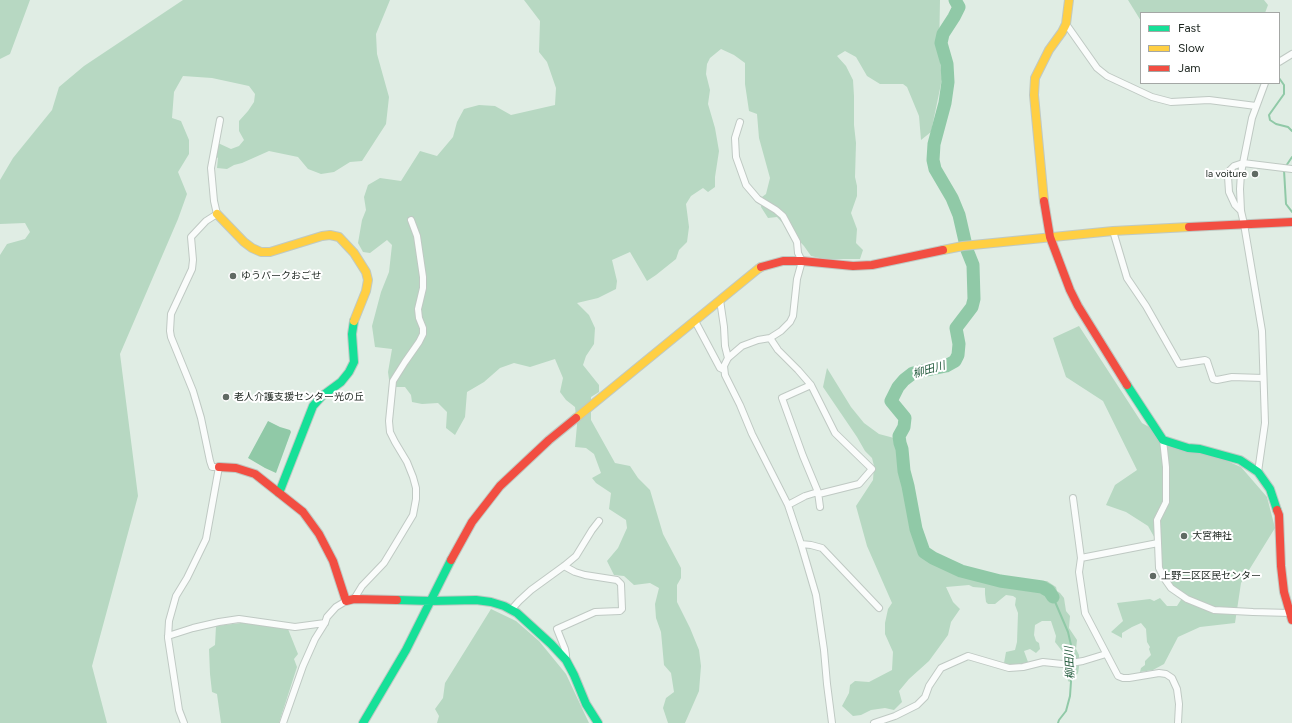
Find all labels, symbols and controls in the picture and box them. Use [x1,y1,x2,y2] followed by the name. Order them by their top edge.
[1140,12,1280,84] legend
[1178,21,1201,35] text: Fast
[1178,41,1204,55] text: Slow
[1178,61,1201,75] text: Jam
[1206,168,1247,180] place label: la voiture
[1250,169,1260,179] marker: la voiture
[241,270,321,282] place label: ゆうパークおごせ
[228,271,238,281] marker: ゆうパークおごせ
[911,359,947,381] water label: 柳田川
[234,391,364,403] place label: 老人介護支援センター光の丘
[221,392,231,402] marker: 老人介護支援センター光の丘
[1192,530,1232,542] place label: 大宮神社
[1179,531,1189,541] marker: 大宮神社
[1161,570,1261,582] place label: 上野二区区民センター
[1148,571,1158,581] marker: 上野二区区民センター
[1063,646,1077,680] water label: 柳田川

